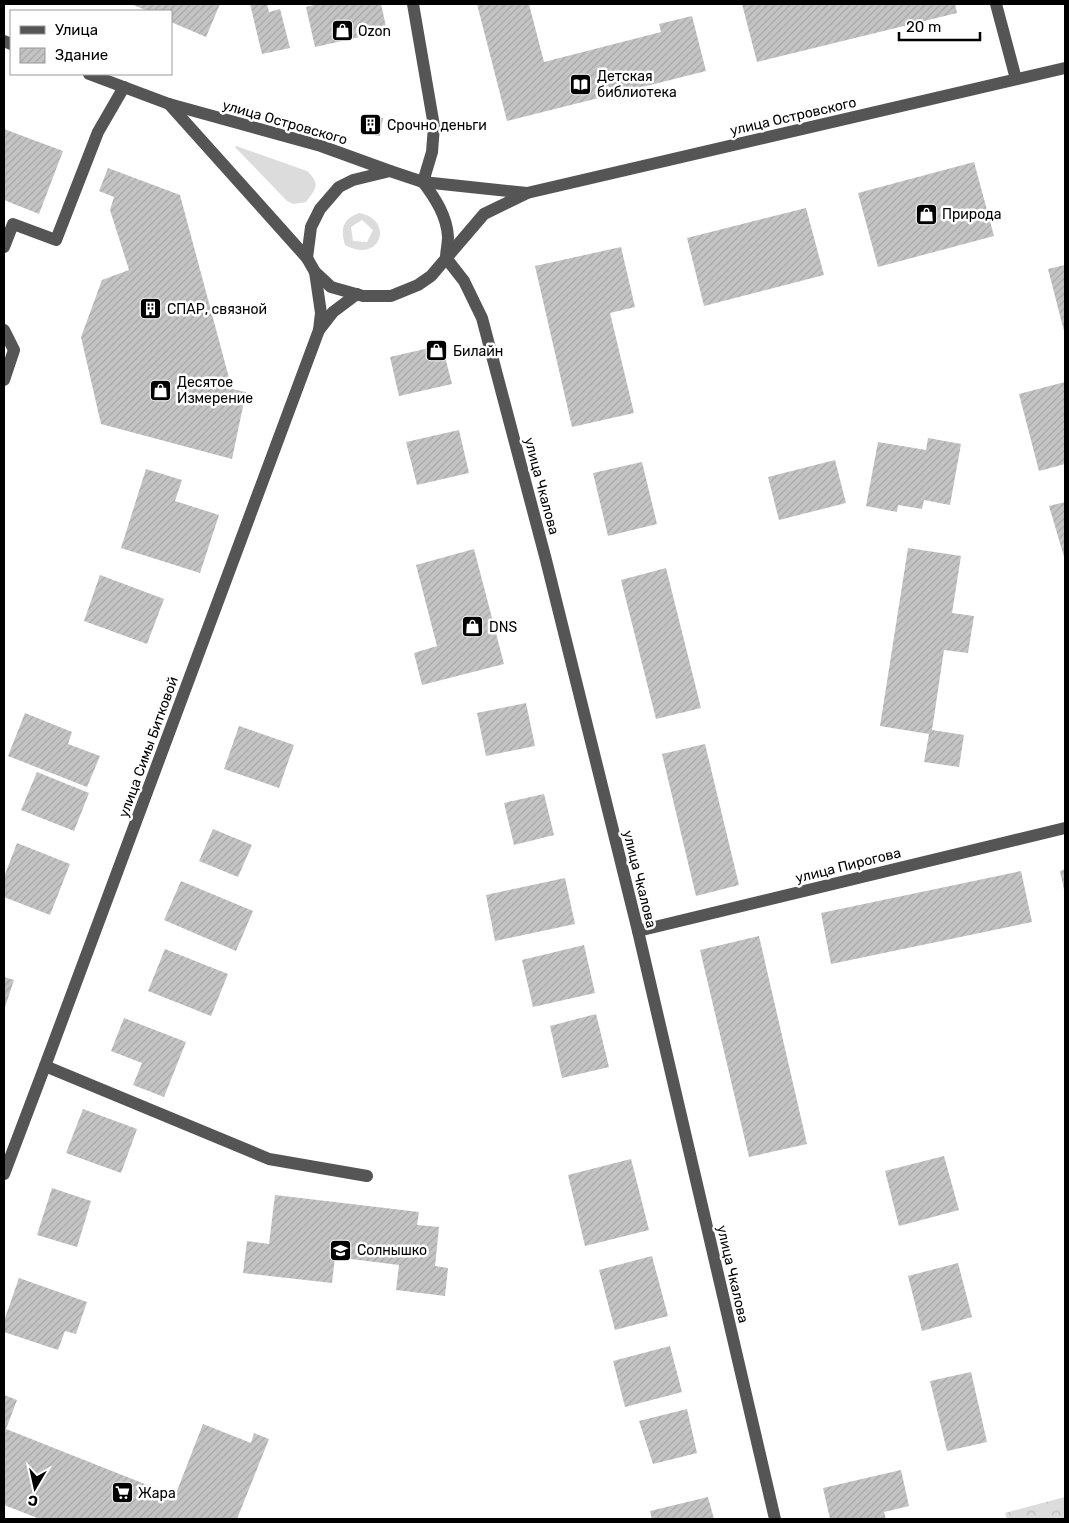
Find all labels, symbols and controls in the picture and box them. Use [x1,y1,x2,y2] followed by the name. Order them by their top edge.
[10,10,172,75] legend
[899,10,980,42] scale bar
[906,18,941,36] text: 20 m
[330,19,354,43] shop icon: Ozon
[55,21,98,39] text: Улица
[358,23,391,40] place label: Ozon
[55,46,108,64] text: Здание
[597,68,677,101] place label: Детская библиотека
[569,72,593,96] library icon: Детская библиотека
[728,94,858,139] street label: улица Островского
[220,97,349,148] street label: улица Островского
[359,113,383,137] building icon: Срочно деньги
[387,117,487,134] place label: Срочно деньги
[914,202,938,226] shop icon: Природа
[942,206,1001,223] place label: Природа
[139,297,163,321] building icon: СПАР, связной
[167,301,267,318] place label: СПАР, связной
[425,339,449,363] shop icon: Билайн
[453,343,503,360] place label: Билайн
[177,374,253,407] place label: Десятое Измерение
[149,378,173,402] shop icon: Десятое Измерение
[520,436,563,537] street label: улица Чкалова
[461,615,485,639] shop icon: DNS
[489,619,517,636] place label: DNS
[115,674,182,820] street label: улица Симы Битковой
[619,829,660,930] street label: улица Чкалова
[794,844,903,887] street label: улица Пирогова
[713,1224,752,1325] street label: улица Чкалова
[329,1238,353,1262] school or university icon: Солнышко
[357,1242,427,1259] place label: Солнышко
[10,1463,60,1513] north arrow
[110,1481,134,1505] supermarket icon: Жара
[138,1485,176,1502] place label: Жара
[27,1491,39,1510] text: С

